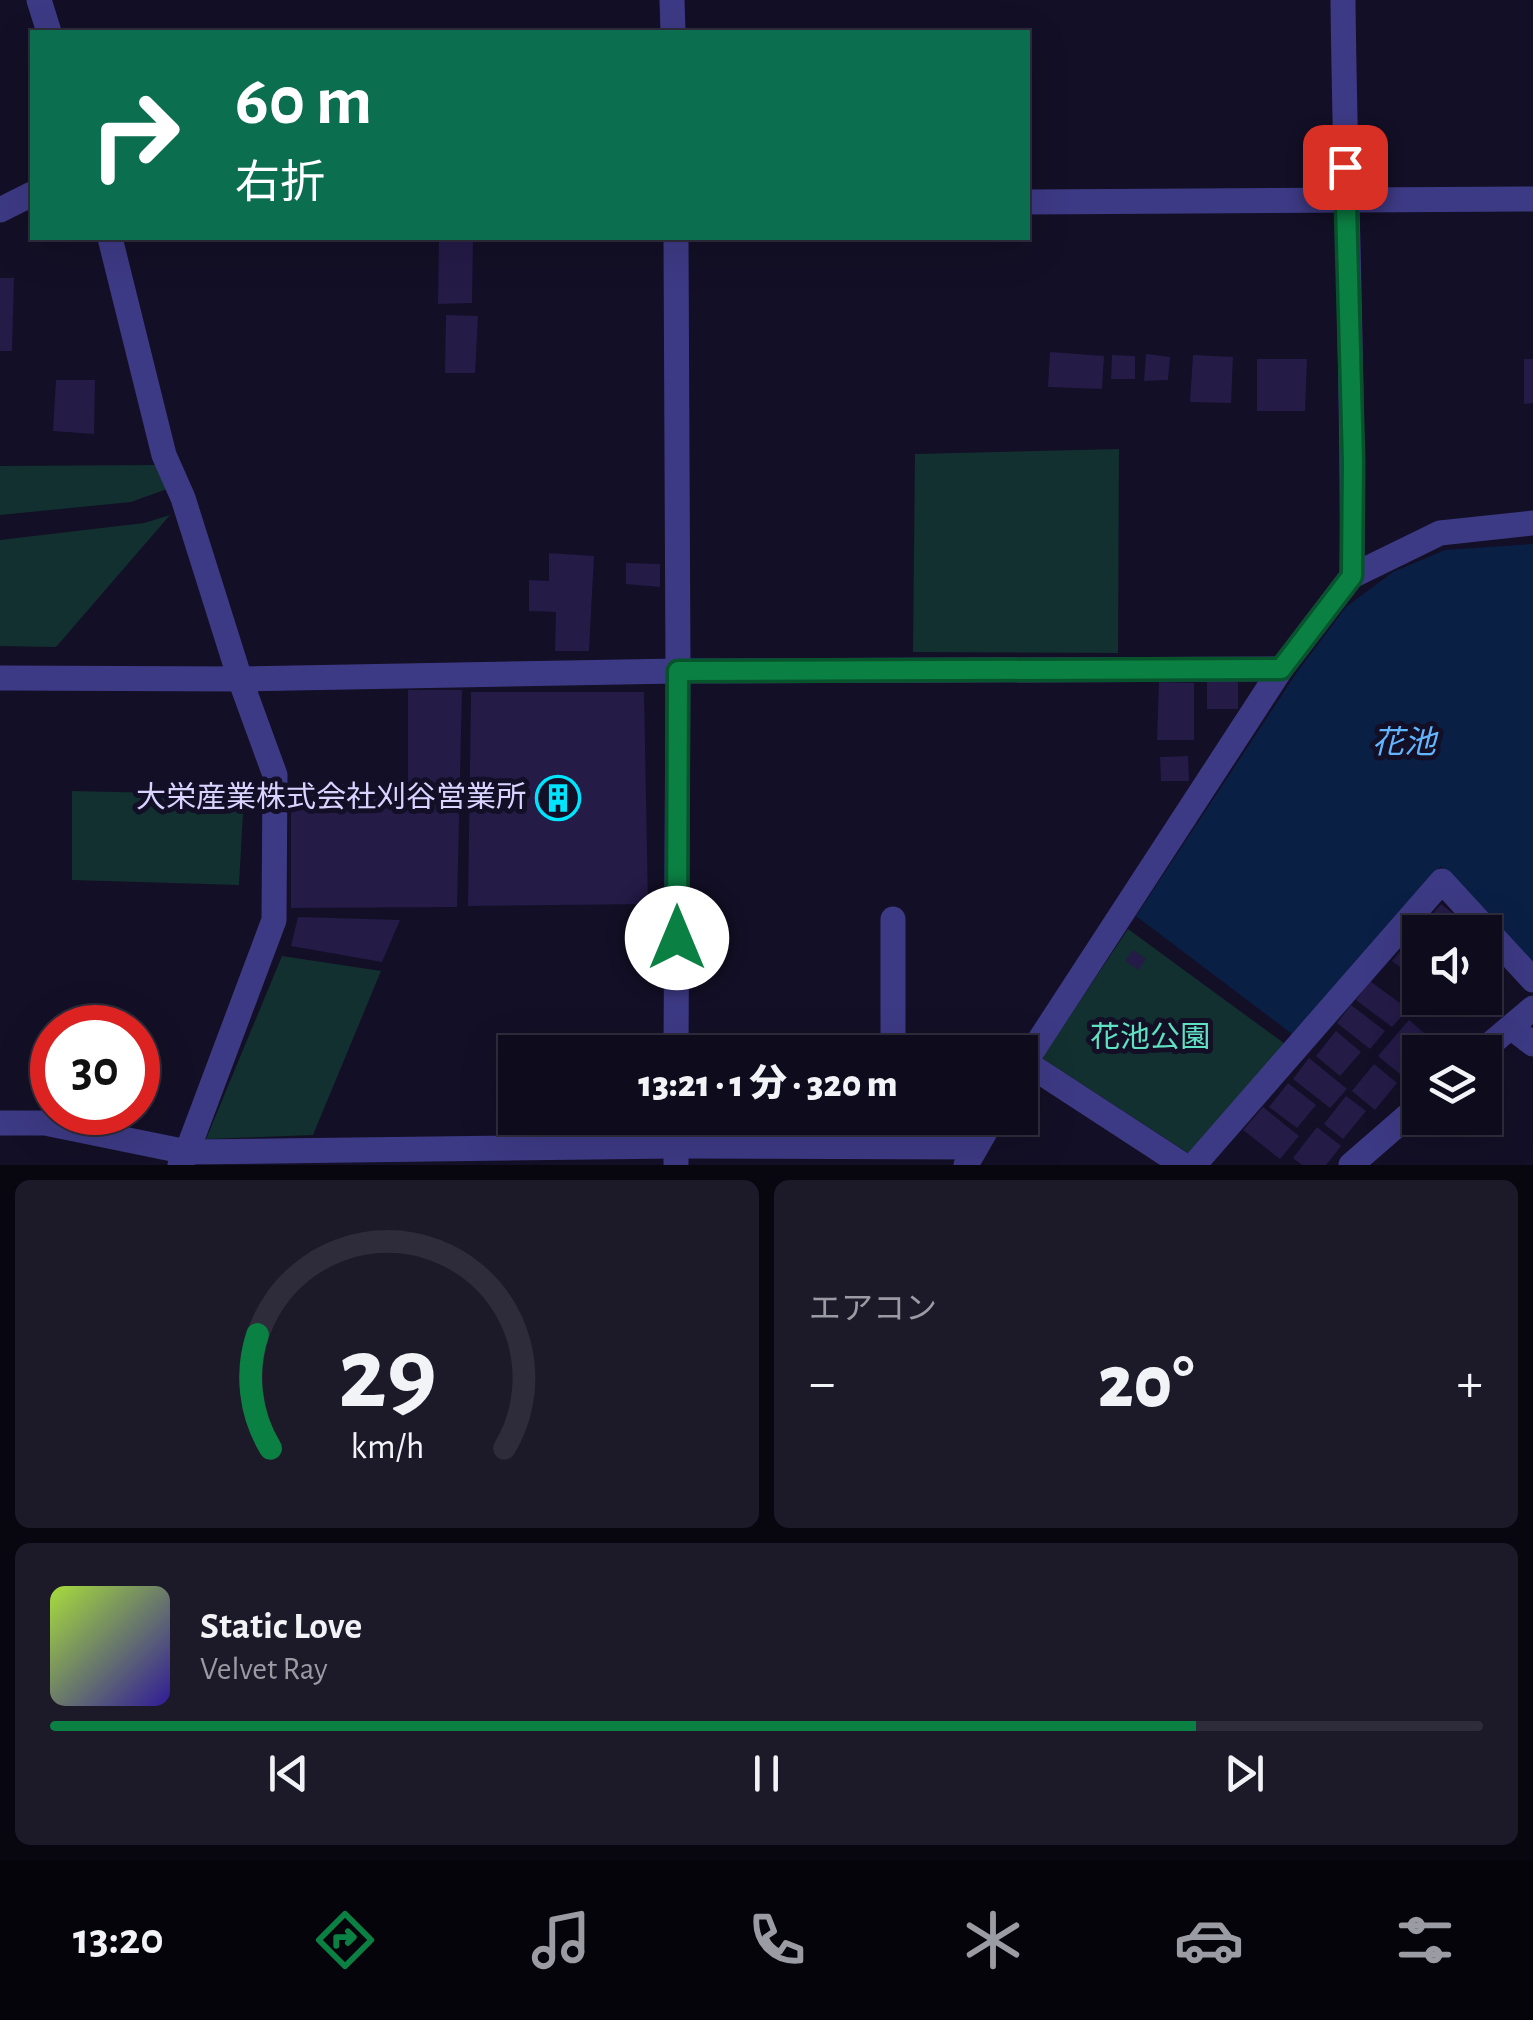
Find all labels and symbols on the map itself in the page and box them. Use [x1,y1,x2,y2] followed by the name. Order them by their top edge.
[1303,125,1388,210] pin
[1372,726,1439,759] water label: 花池
[535,775,581,821] building icon: 大栄産業株式会社刈谷営業所
[136,781,526,813] place label: 大栄産業株式会社刈谷営業所
[625,886,729,990] position arrow
[30,1005,160,1135] speed limit sign: 30
[1090,1021,1210,1053] park label: 花池公園

